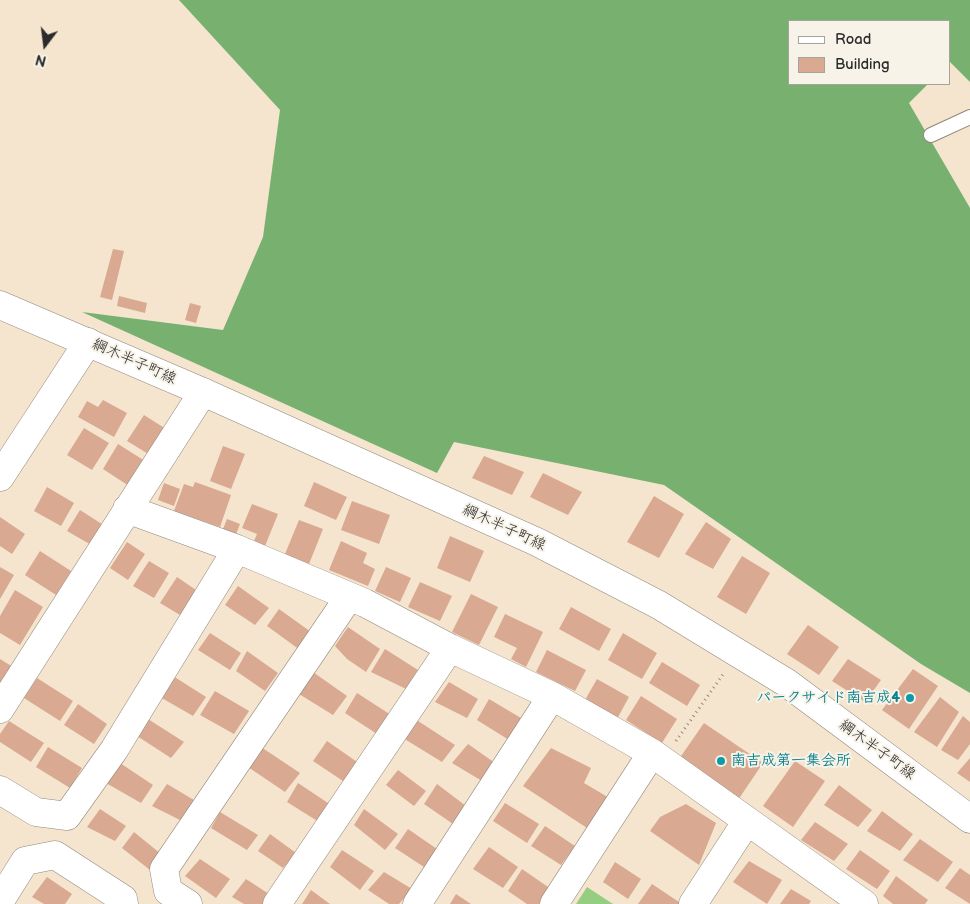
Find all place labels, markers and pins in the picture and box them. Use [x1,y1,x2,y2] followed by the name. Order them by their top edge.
[756,689,900,707] place label: パークサイド南吉成4
[904,692,916,704] marker: パークサイド南吉成4
[731,752,851,770] place label: 南吉成第一集会所
[715,755,727,767] marker: 南吉成第一集会所

